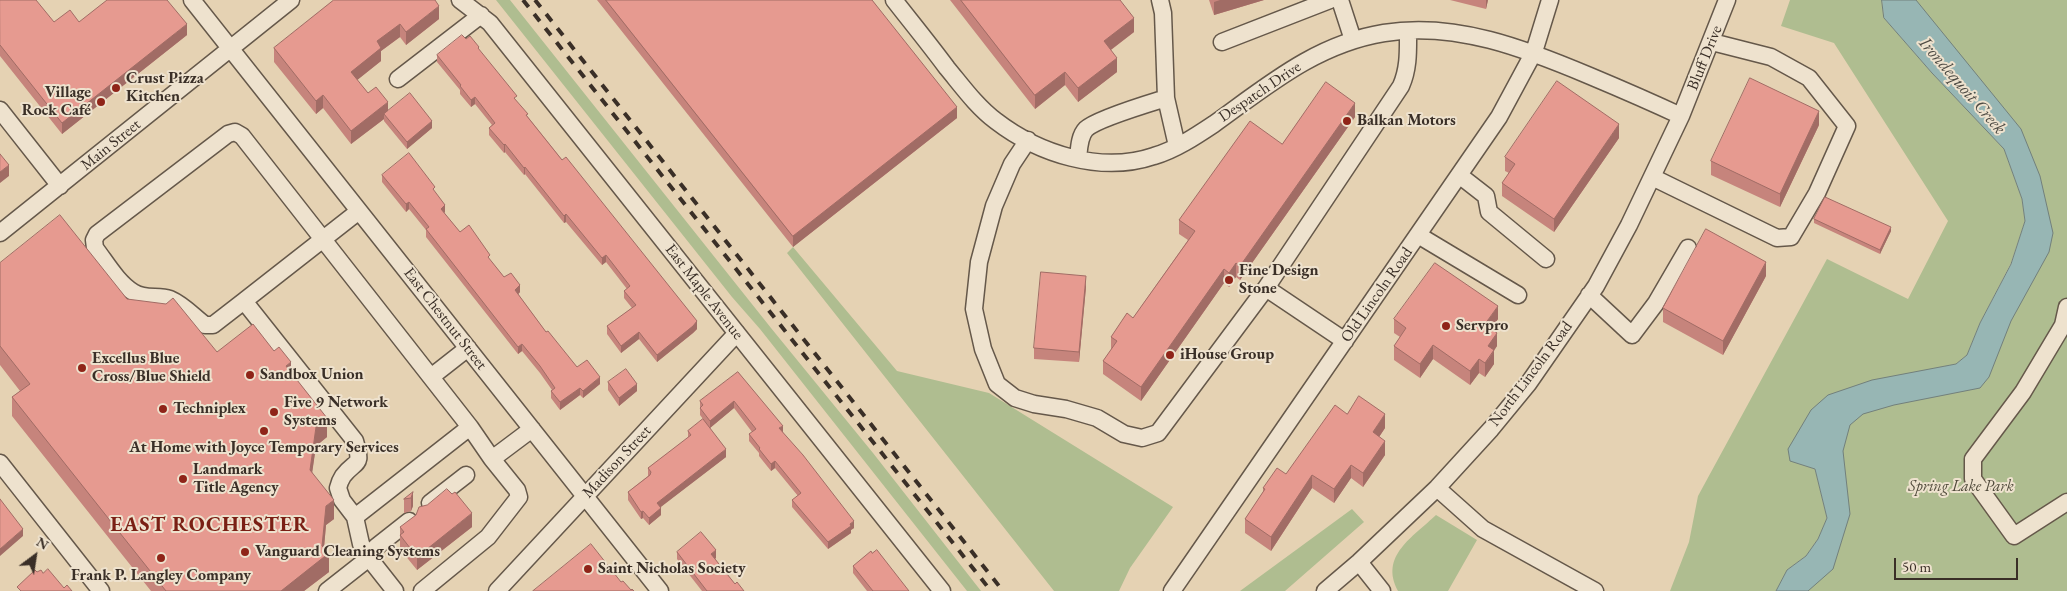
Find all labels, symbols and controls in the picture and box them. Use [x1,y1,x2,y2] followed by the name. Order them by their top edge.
[1683,23,1727,93] street label: Bluff Drive
[1914,33,2010,139] water label: Irondequoit Creek
[1215,57,1305,127] street label: Despatch Drive
[126,69,204,107] place label: Crust Pizza Kitchen
[110,82,122,94] marker: Crust Pizza Kitchen
[22,83,91,121] place label: Village Rock Café
[95,96,107,108] marker: Village Rock Café
[1357,111,1456,131] place label: Balkan Motors
[77,115,145,175] street label: Main Street
[1341,115,1353,127] marker: Balkan Motors
[661,240,747,344] street label: East Maple Avenue
[1337,244,1417,346] street label: Old Lincoln Road
[1239,261,1318,299] place label: Fine Design Stone
[399,264,491,374] street label: East Chestnut Street
[1223,274,1235,286] marker: Fine Design Stone
[1456,316,1508,336] place label: Servpro
[1485,318,1577,430] street label: North Lincoln Road
[1440,320,1452,332] marker: Servpro
[1180,345,1274,365] place label: iHouse Group
[92,349,211,387] place label: Excellus Blue Cross/Blue Shield
[1164,349,1176,361] marker: iHouse Group
[76,362,88,374] marker: Excellus Blue Cross/Blue Shield
[260,365,364,385] place label: Sandbox Union
[244,369,256,381] marker: Sandbox Union
[284,393,388,431] place label: Five 9 Network Systems
[173,399,246,419] place label: Techniplex
[157,403,169,415] marker: Techniplex
[268,406,280,418] marker: Five 9 Network Systems
[578,422,656,502] street label: Madison Street
[258,425,270,437] marker: At Home with Joyce Temporary Services
[129,438,399,458] place label: At Home with Joyce Temporary Services
[193,460,279,498] place label: Landmark Title Agency
[177,473,189,485] marker: Landmark Title Agency
[1908,477,2014,497] park label: Spring Lake Park
[108,512,312,538] district label: EAST ROCHESTER
[10,531,60,581] north arrow
[33,533,52,554] text: N
[255,542,440,562] place label: Vanguard Cleaning Systems
[239,546,251,558] marker: Vanguard Cleaning Systems
[1897,548,2021,580] scale bar
[155,552,167,564] marker: Frank P. Langley Company
[1902,557,1931,576] text: 50 m
[598,559,746,579] place label: Saint Nicholas Society
[582,563,594,575] marker: Saint Nicholas Society
[71,566,251,586] place label: Frank P. Langley Company

